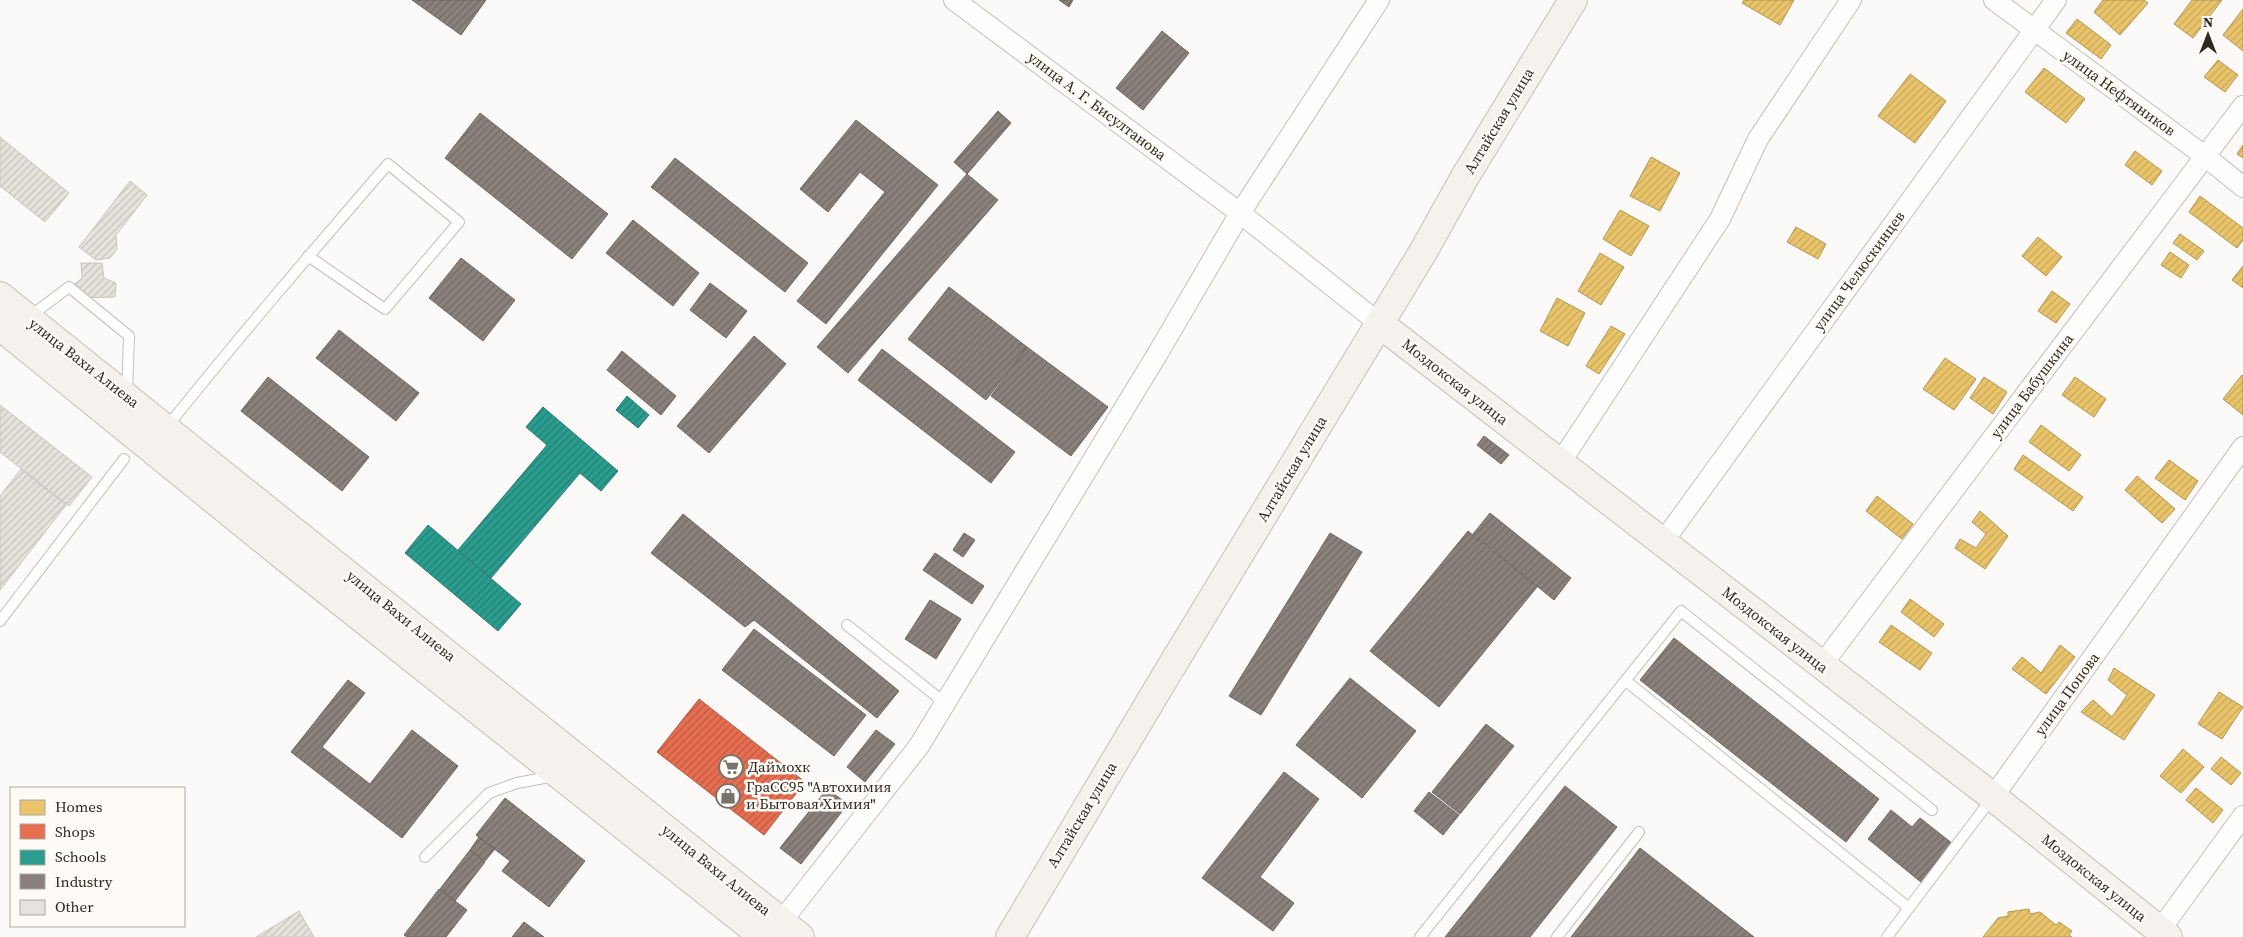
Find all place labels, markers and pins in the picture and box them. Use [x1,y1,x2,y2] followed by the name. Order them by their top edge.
[718,754,744,780] supermarket icon: Даймохк
[748,756,811,777] place label: Даймохк
[746,776,891,814] place label: ГраСС95 "Автохимия и Бытовая Химия"
[715,783,741,809] shop icon: ГраСС95 "Автохимия и Бытовая Химия"

